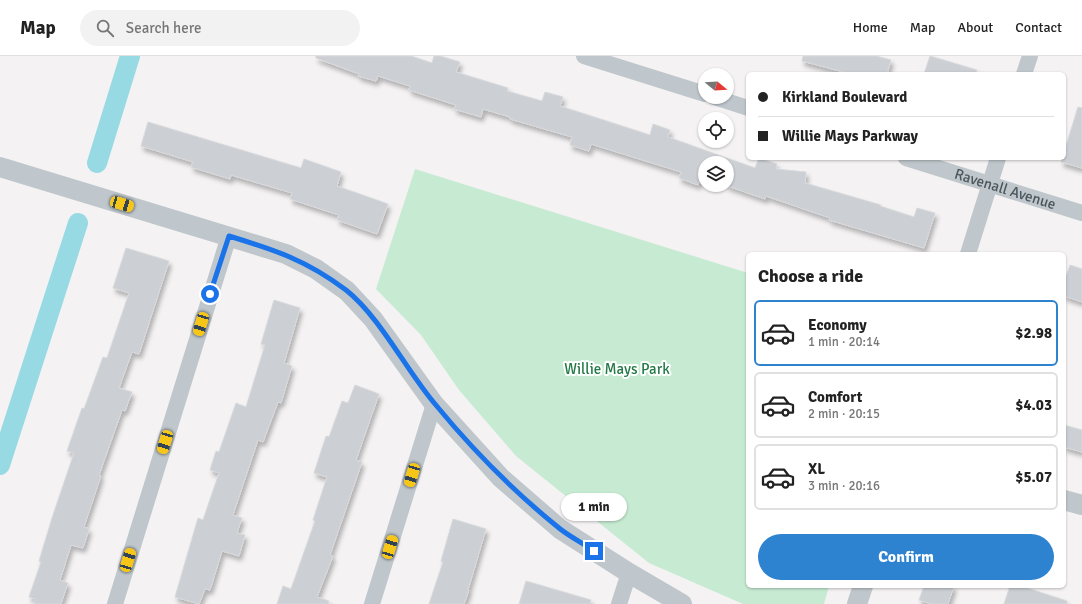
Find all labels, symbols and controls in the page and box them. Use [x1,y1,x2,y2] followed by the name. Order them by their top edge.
[80,10,360,46] search box
[20,16,56,40] text: Map
[94,17,116,39] icon: search
[126,19,201,37] text: Search here
[853,19,888,36] text: Home
[910,19,935,36] text: Map
[957,19,993,36] text: About
[1015,19,1062,36] text: Contact
[698,68,734,104] north arrow
[698,68,734,192] map controls
[782,88,907,106] text: Kirkland Boulevard
[698,112,734,148] button: locate
[782,127,918,145] text: Willie Mays Parkway
[698,156,734,192] button: layers
[952,165,1058,213] street label: Ravenall Avenue
[109,195,135,213] car
[758,265,863,287] text: Choose a ride
[201,285,219,303] route start
[192,311,210,337] car
[760,315,796,351] icon: car
[808,316,867,334] text: Economy
[1015,324,1052,342] text: $2.98
[808,334,880,350] text: 1 min · 20:14
[564,360,670,378] park label: Willie Mays Park
[760,387,796,423] icon: car
[808,388,862,406] text: Comfort
[1015,396,1052,414] text: $4.03
[808,406,880,422] text: 2 min · 20:15
[156,429,174,455] car
[760,459,796,495] icon: car
[808,460,825,478] text: XL
[403,462,421,488] car
[1015,468,1052,486] text: $5.07
[808,478,880,494] text: 3 min · 20:16
[561,493,627,521] callout: 1 min
[578,499,610,515] text: 1 min
[381,534,399,560] car
[758,534,1054,580] button: Confirm
[585,542,603,560] route end
[119,547,137,573] car

